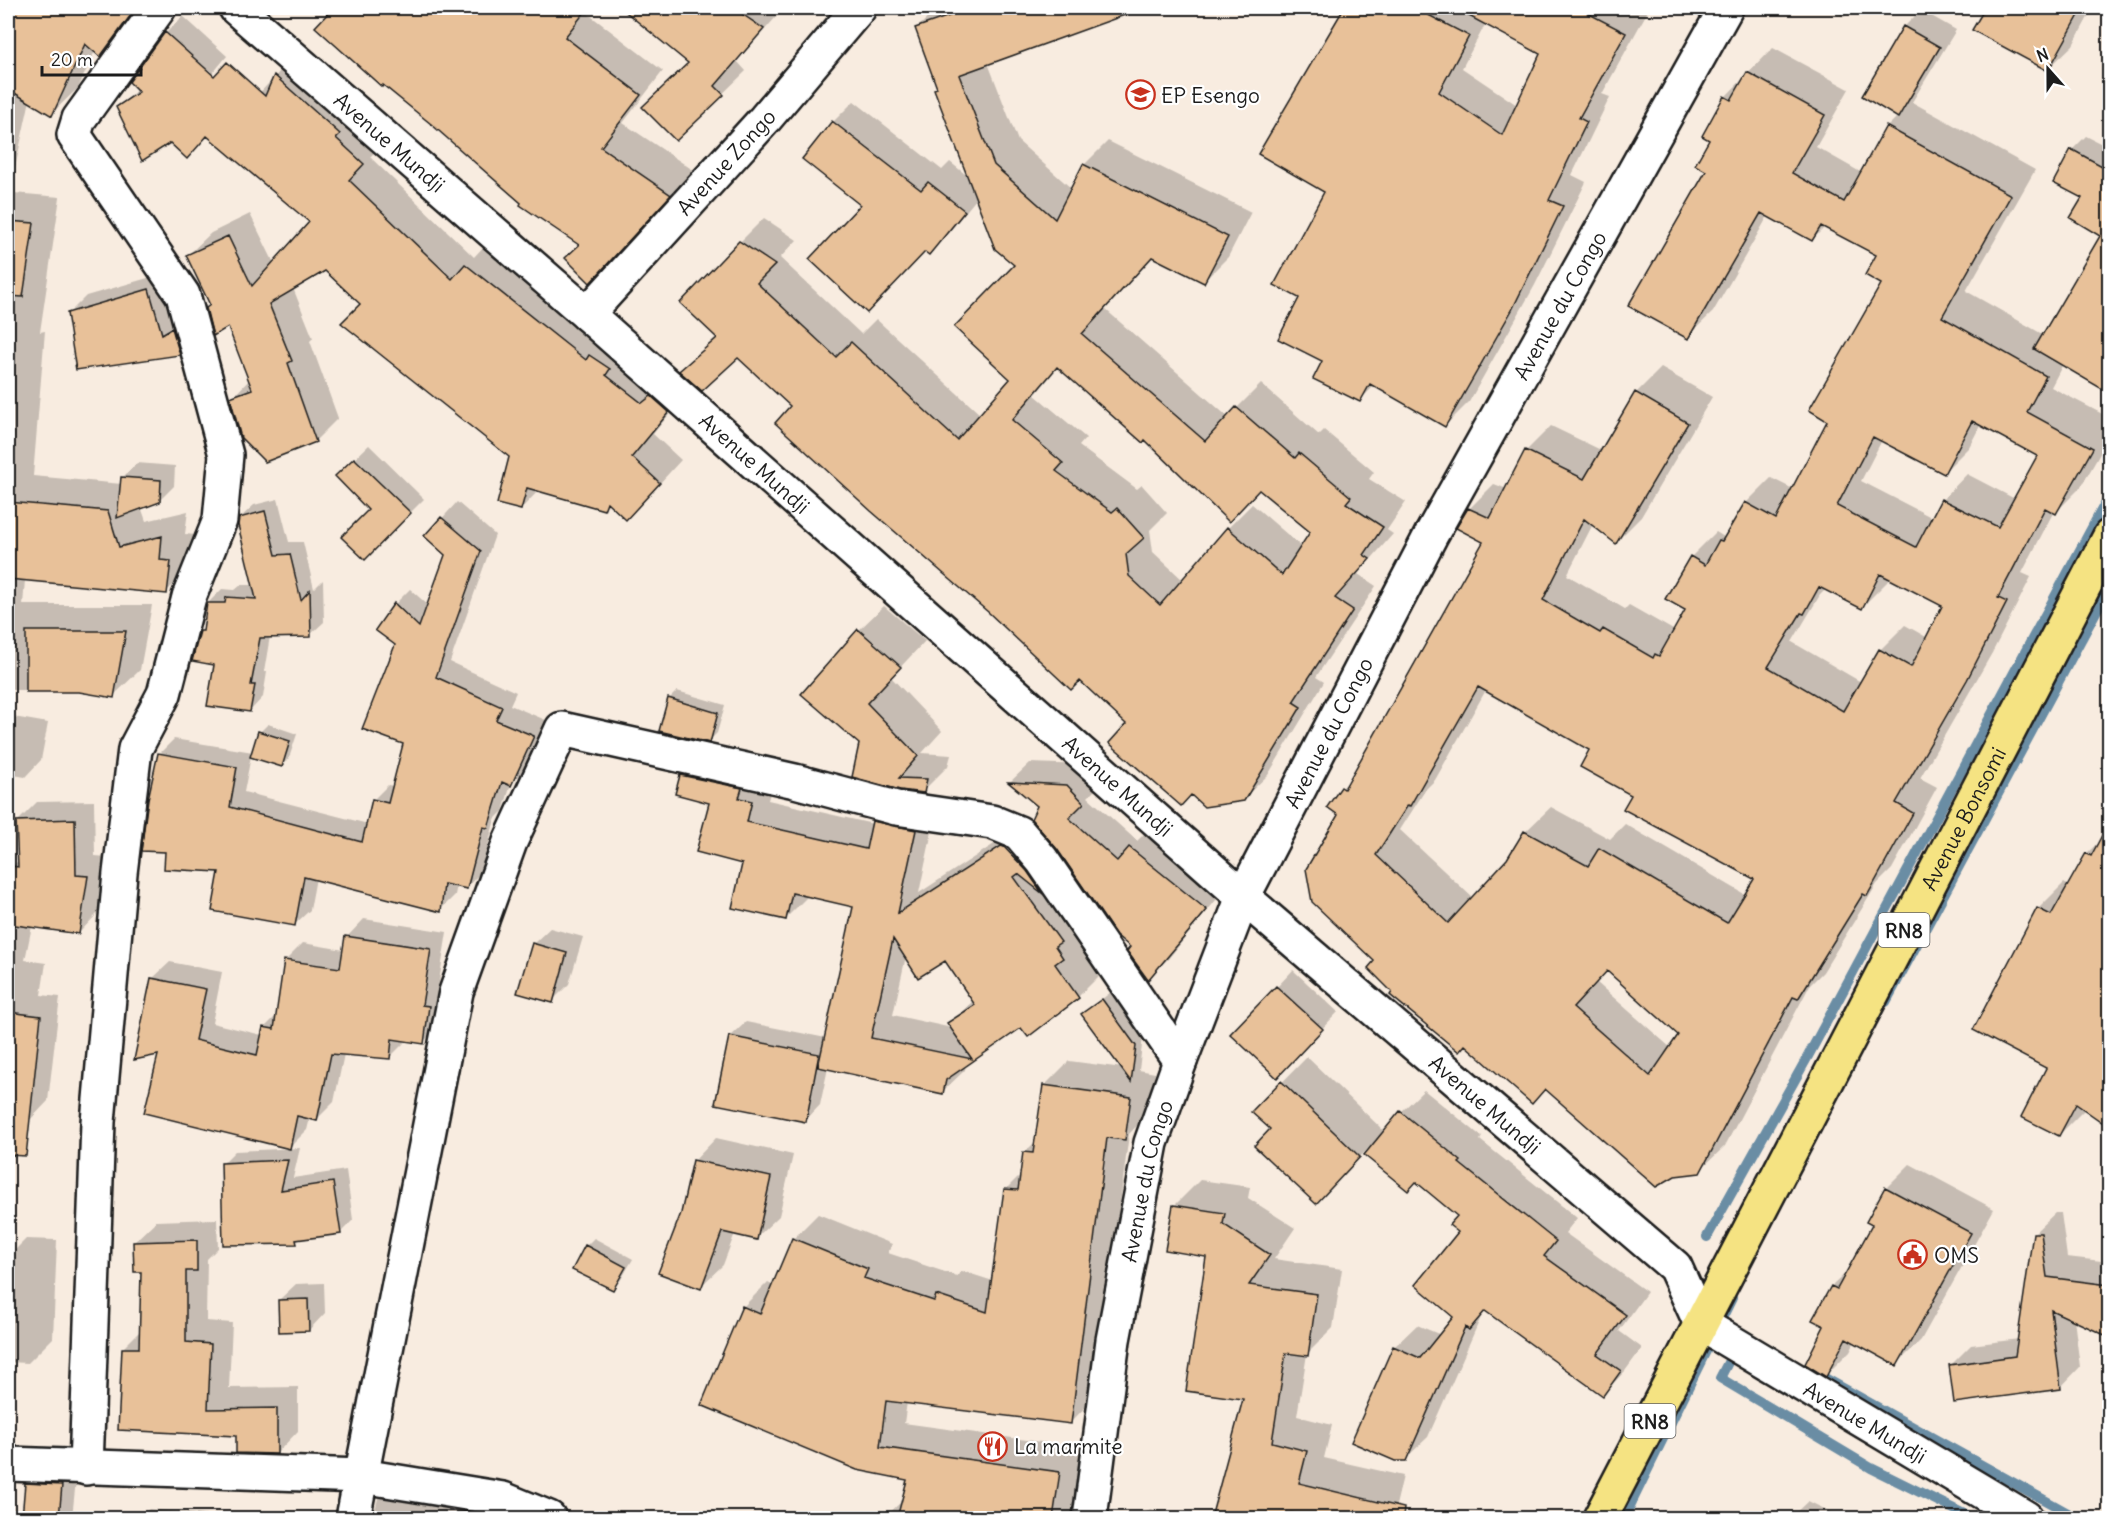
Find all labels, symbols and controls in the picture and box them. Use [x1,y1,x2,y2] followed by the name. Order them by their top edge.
[42,39,141,77] scale bar
[2018,39,2078,99] north arrow
[2034,44,2051,66] text: N
[51,48,93,71] text: 20 m
[1124,79,1156,111] school or university icon: EP Esengo
[1161,82,1260,109] place label: EP Esengo
[329,86,451,198] street label: Avenue Mundji
[671,103,781,221] street label: Avenue Zongo
[1507,226,1612,384] street label: Avenue du Congo
[694,407,815,519] street label: Avenue Mundji
[1278,653,1379,813] street label: Avenue du Congo
[1057,730,1179,842] street label: Avenue Mundji
[1915,742,2012,895] street label: Avenue Bonsomi
[1878,913,1930,947] road number: RN8
[1424,1049,1546,1160] street label: Avenue Mundji
[1115,1096,1179,1265] street label: Avenue du Congo
[1897,1239,1929,1271] public building icon: OMS
[1934,1242,1979,1269] place label: OMS
[1799,1375,1932,1469] street label: Avenue Mundji
[1624,1404,1676,1438] road number: RN8
[977,1430,1009,1462] restaurant icon: La marmite
[1014,1433,1123,1460] place label: La marmite

